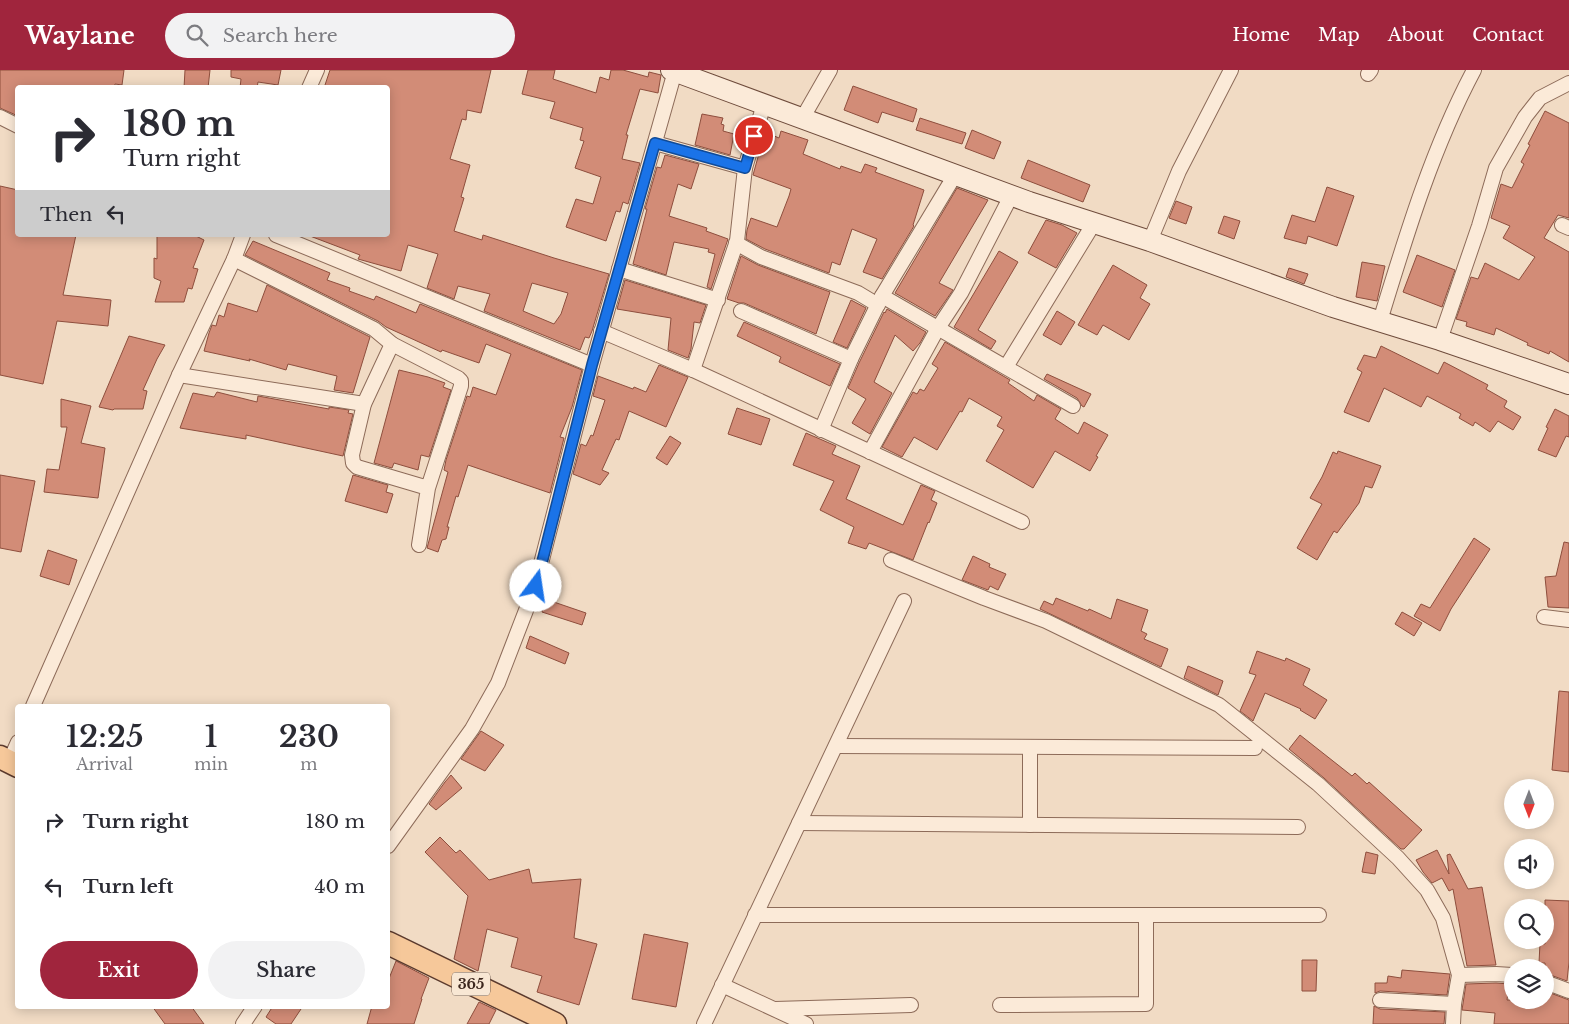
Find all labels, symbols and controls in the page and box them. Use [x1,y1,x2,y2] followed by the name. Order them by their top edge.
[165,13,515,58] search box
[25,21,135,50] text: Waylane
[183,21,211,49] icon: search
[223,24,338,47] text: Search here
[1232,24,1290,46] text: Home
[1318,24,1360,46] text: Map
[1388,24,1444,46] text: About
[1472,24,1544,46] text: Contact
[123,102,235,145] text: 180 m
[40,105,105,170] icon: right
[733,115,775,157] pin
[740,122,768,150] icon: arrive
[123,145,241,172] text: Turn right
[102,200,130,228] icon: left
[40,203,92,226] text: Then
[509,559,561,611] position arrow
[66,718,143,755] text: 12:25
[205,718,218,755] text: 1
[279,718,339,755] text: 230
[76,754,133,774] text: Arrival
[194,754,228,774] text: min
[300,754,318,774] text: m
[1504,779,1554,829] north arrow
[1504,779,1554,1009] map controls
[40,808,68,836] icon: right
[83,810,189,833] text: Turn right
[306,810,365,833] text: 180 m
[1504,839,1554,889] button: sound
[40,873,68,901] icon: left
[83,875,174,898] text: Turn left
[314,875,365,898] text: 40 m
[1504,899,1554,949] button: search
[40,941,198,999] button: Exit
[208,941,365,999] button: Share
[1504,959,1554,1009] button: layers
[452,972,490,996] road number: 365

